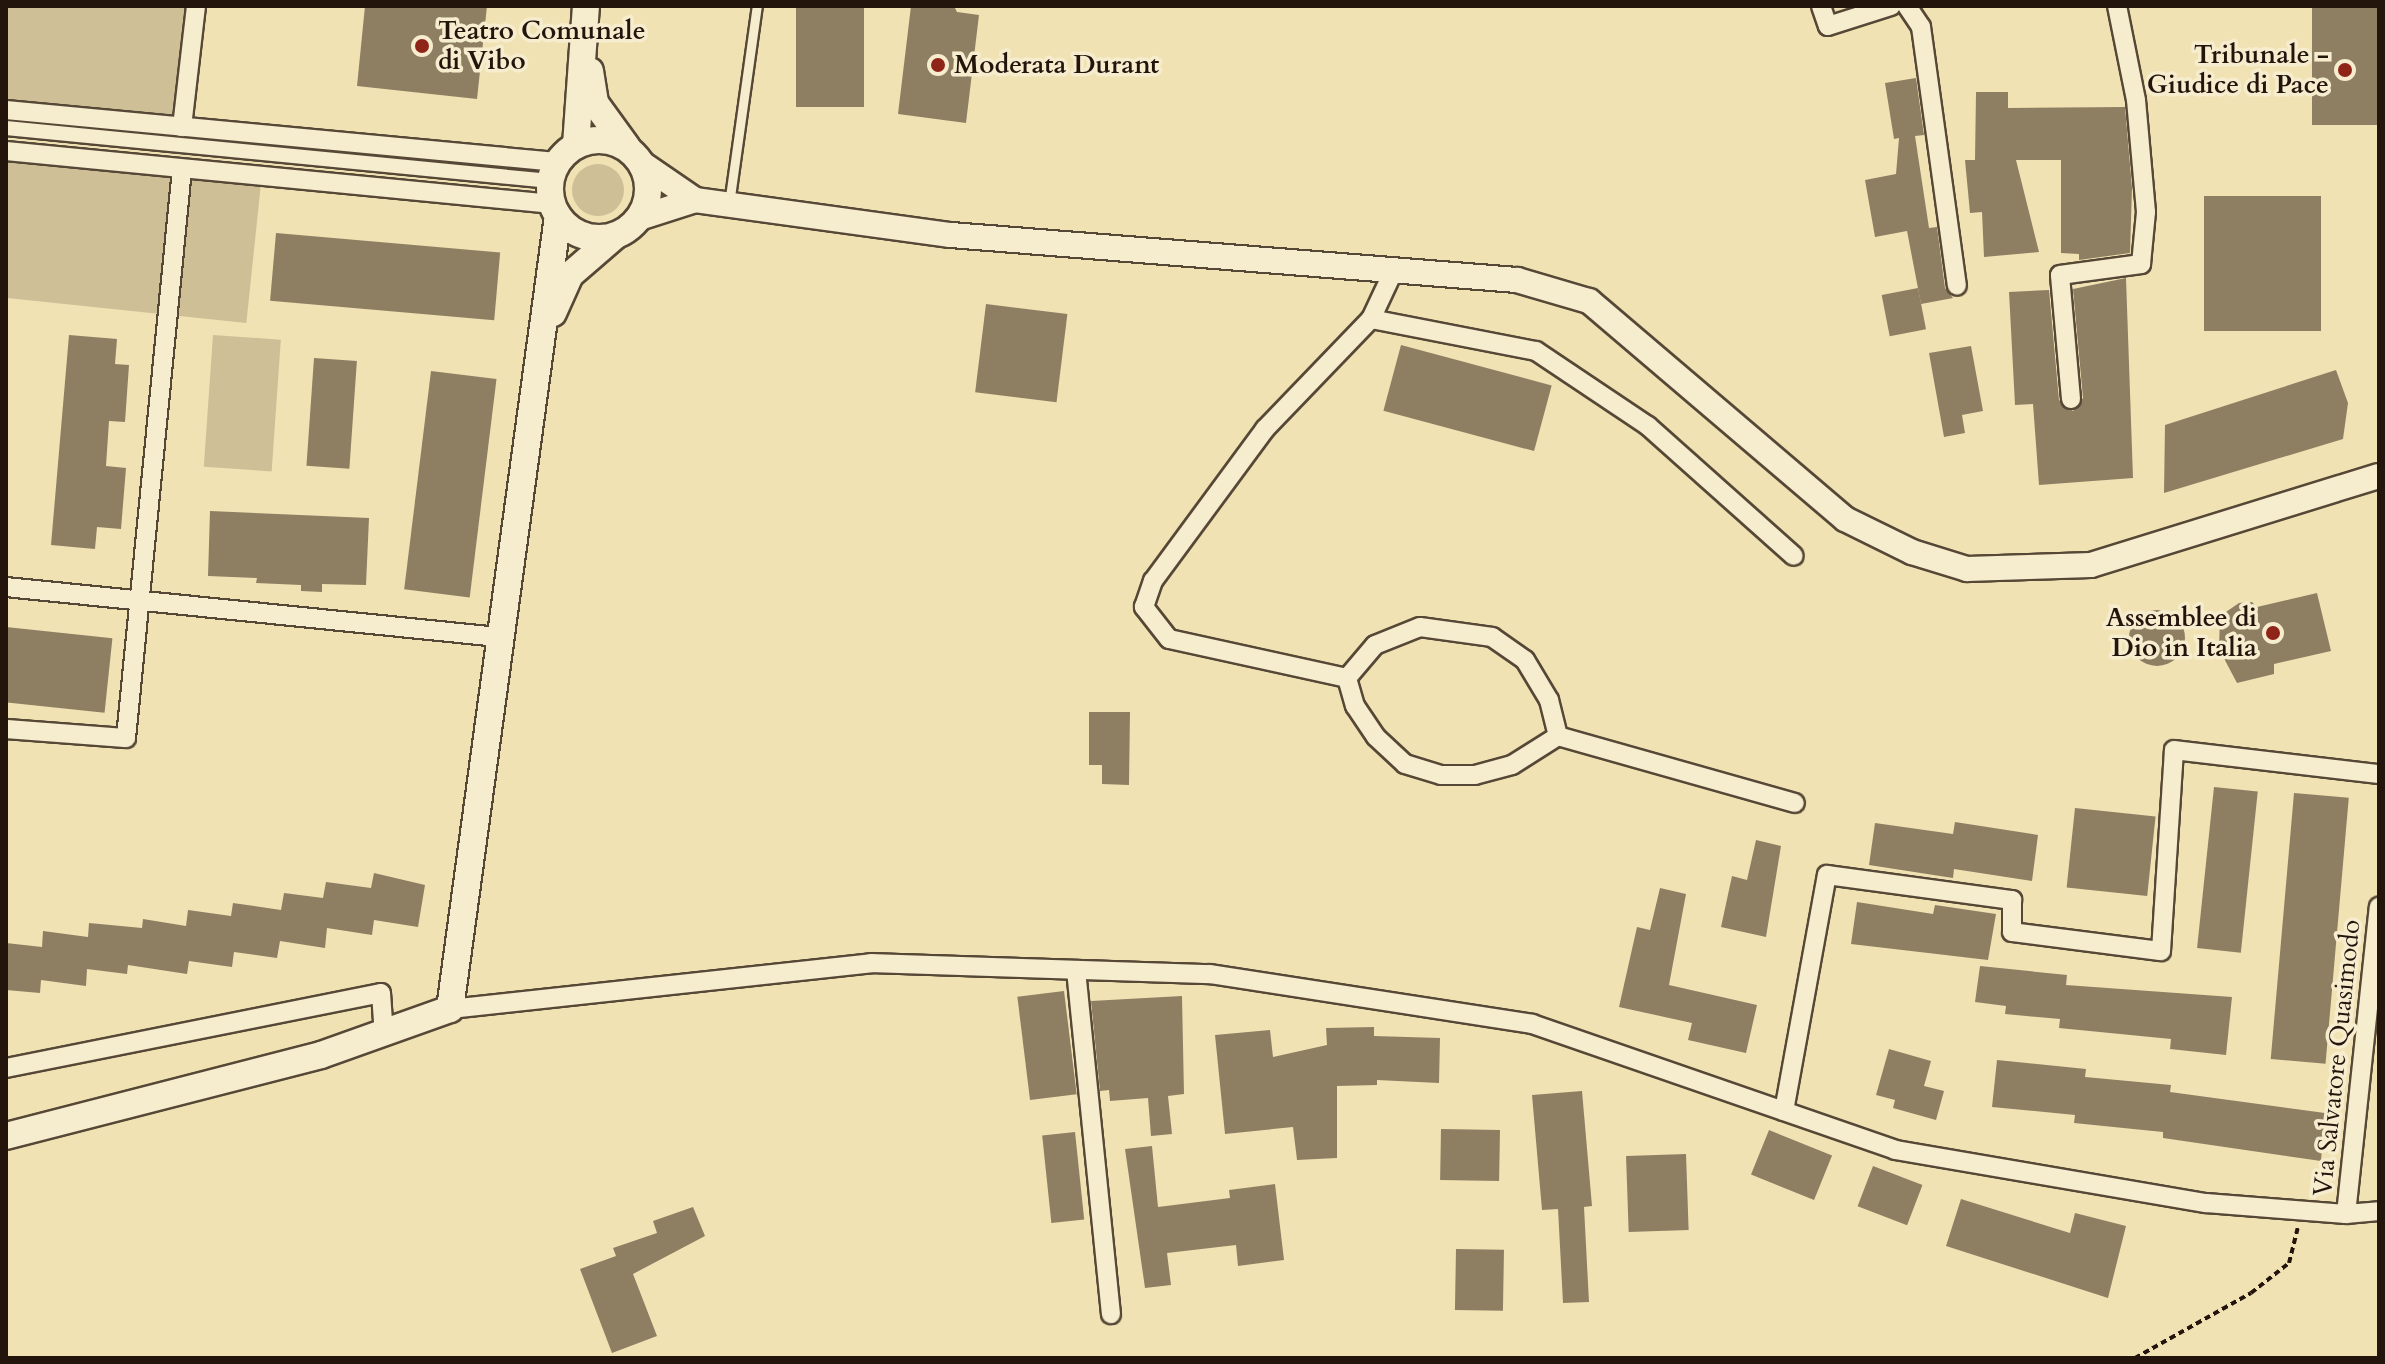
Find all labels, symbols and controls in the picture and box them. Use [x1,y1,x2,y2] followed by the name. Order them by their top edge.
[438,15,646,76] place label: Teatro Comunale di Vibo
[413,37,431,55] marker: Teatro Comunale di Vibo
[2147,39,2329,100] place label: Tribunale - Giudice di Pace
[954,49,1159,81] place label: Moderata Durant
[929,56,947,74] marker: Moderata Durant
[2336,61,2354,79] marker: Tribunale - Giudice di Pace
[2106,602,2257,664] place label: Assemblee di Dio in Italia
[2264,624,2282,642] marker: Assemblee di Dio in Italia
[2307,918,2367,1198] street label: Via Salvatore Quasimodo

